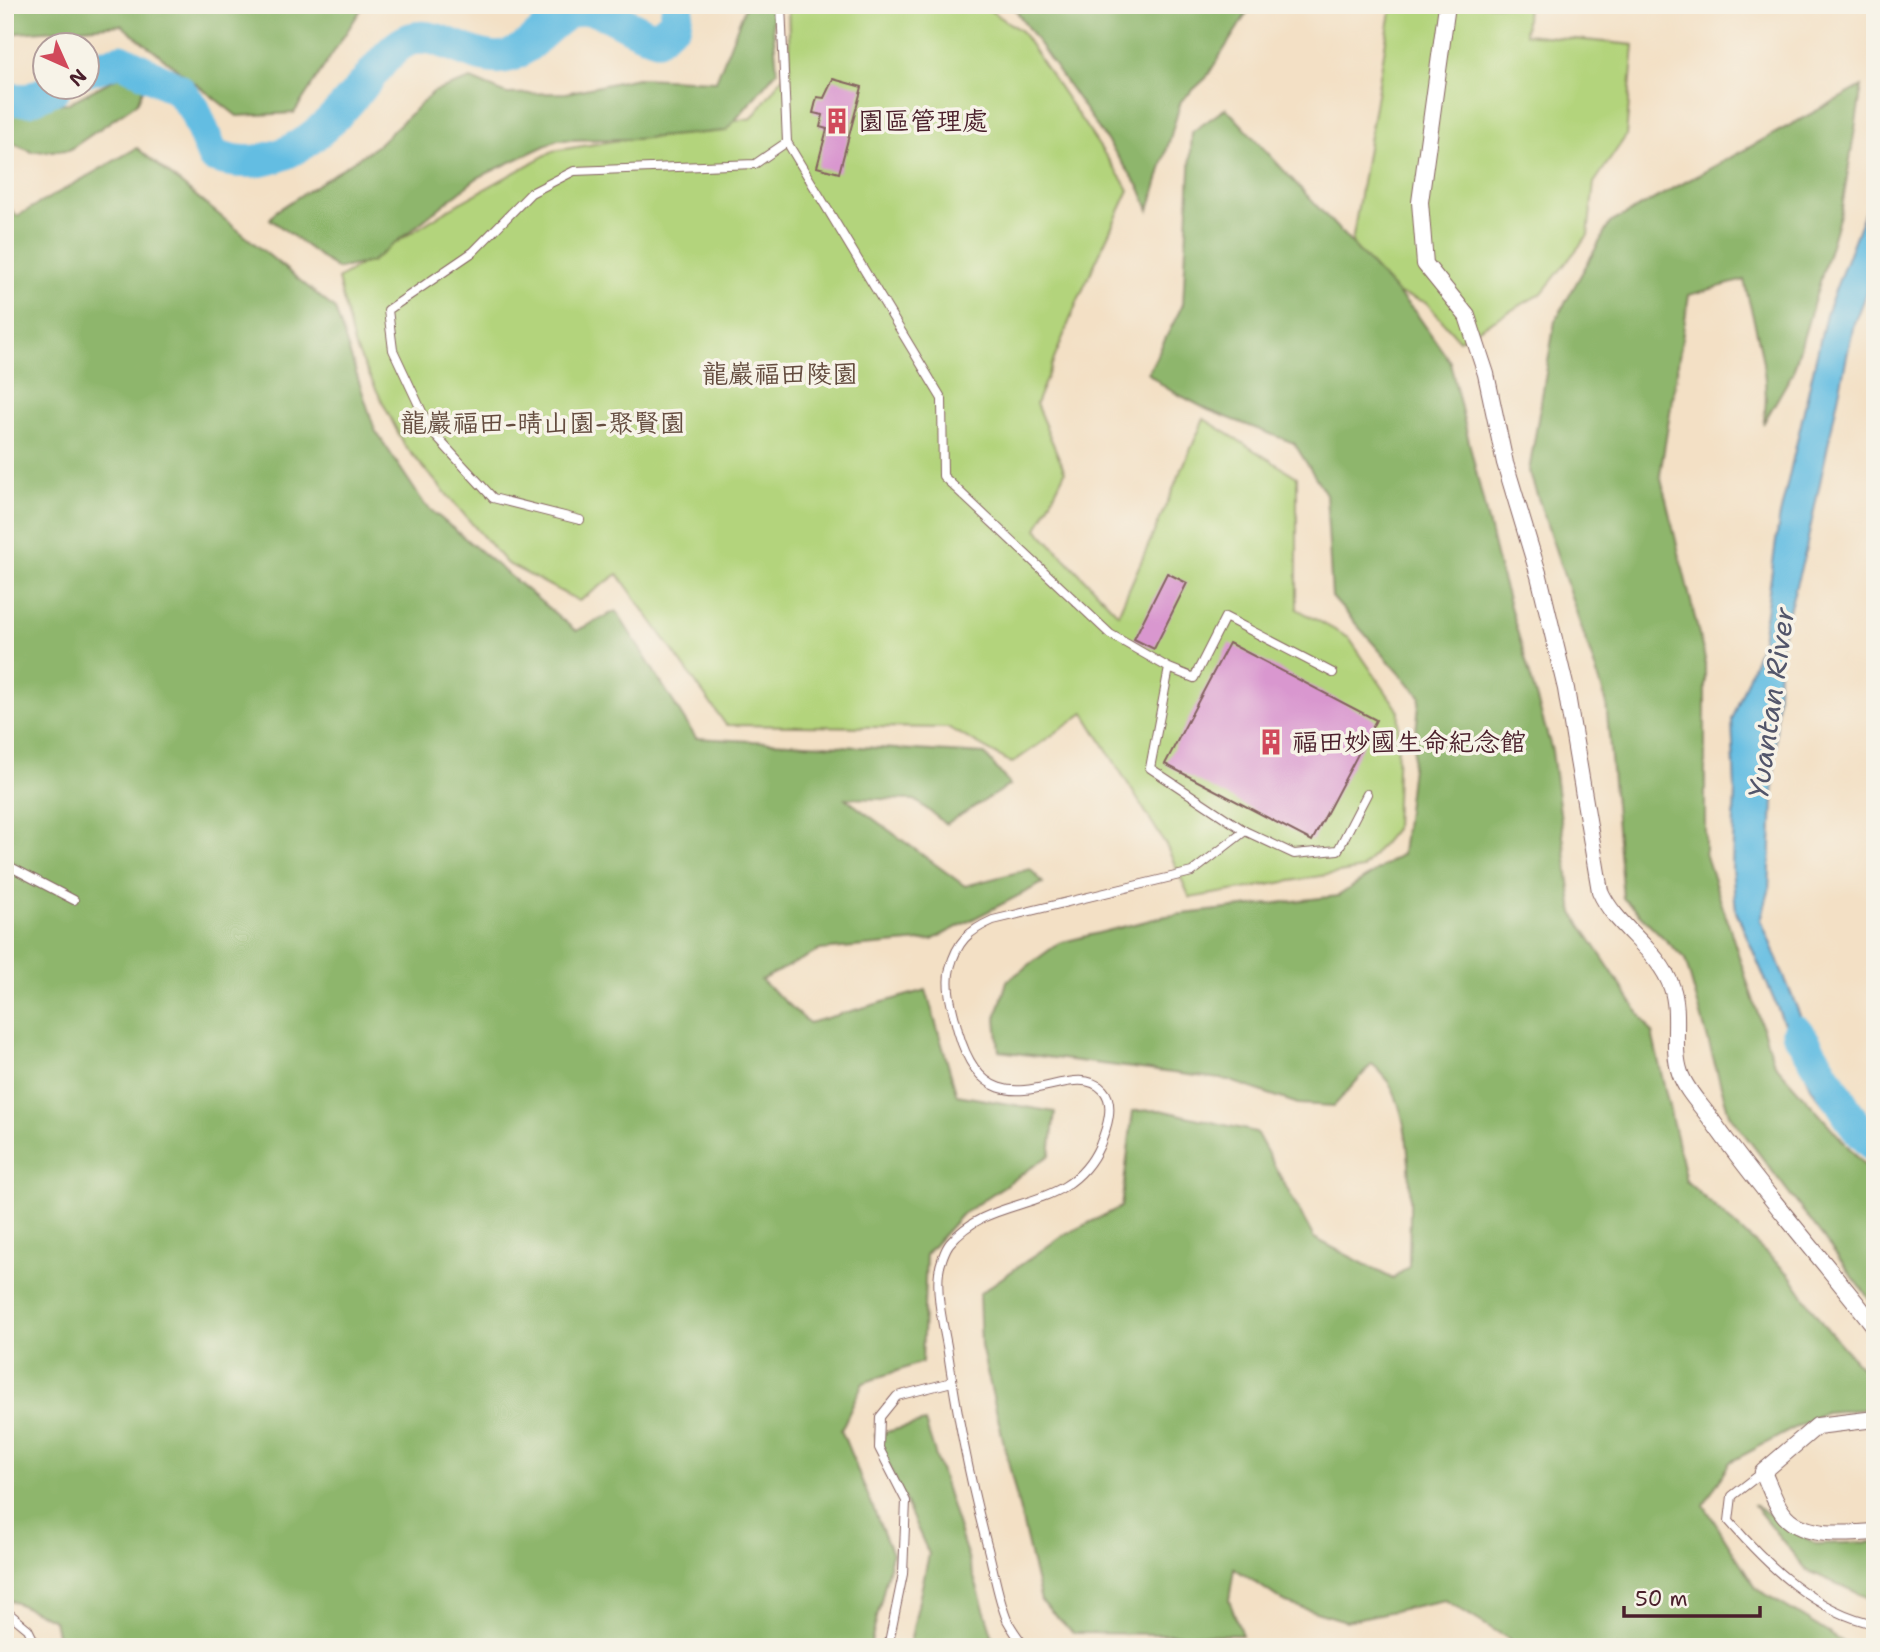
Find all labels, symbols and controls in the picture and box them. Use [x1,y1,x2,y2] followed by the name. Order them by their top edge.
[32,32,102,102] north arrow
[64,64,92,92] text: N
[858,103,988,138] place label: 園區管理處
[822,106,852,136] building icon: 園區管理處
[702,356,858,391] park label: 龍巖福田陵園
[400,405,686,440] park label: 龍巖福田-晴山園-聚賢園
[1739,604,1803,801] water label: Yuantan River
[1292,724,1526,759] place label: 福田妙國生命紀念館
[1256,727,1286,757] building icon: 福田妙國生命紀念館
[1624,1575,1761,1619] scale bar
[1635,1585,1688,1613] text: 50 m

